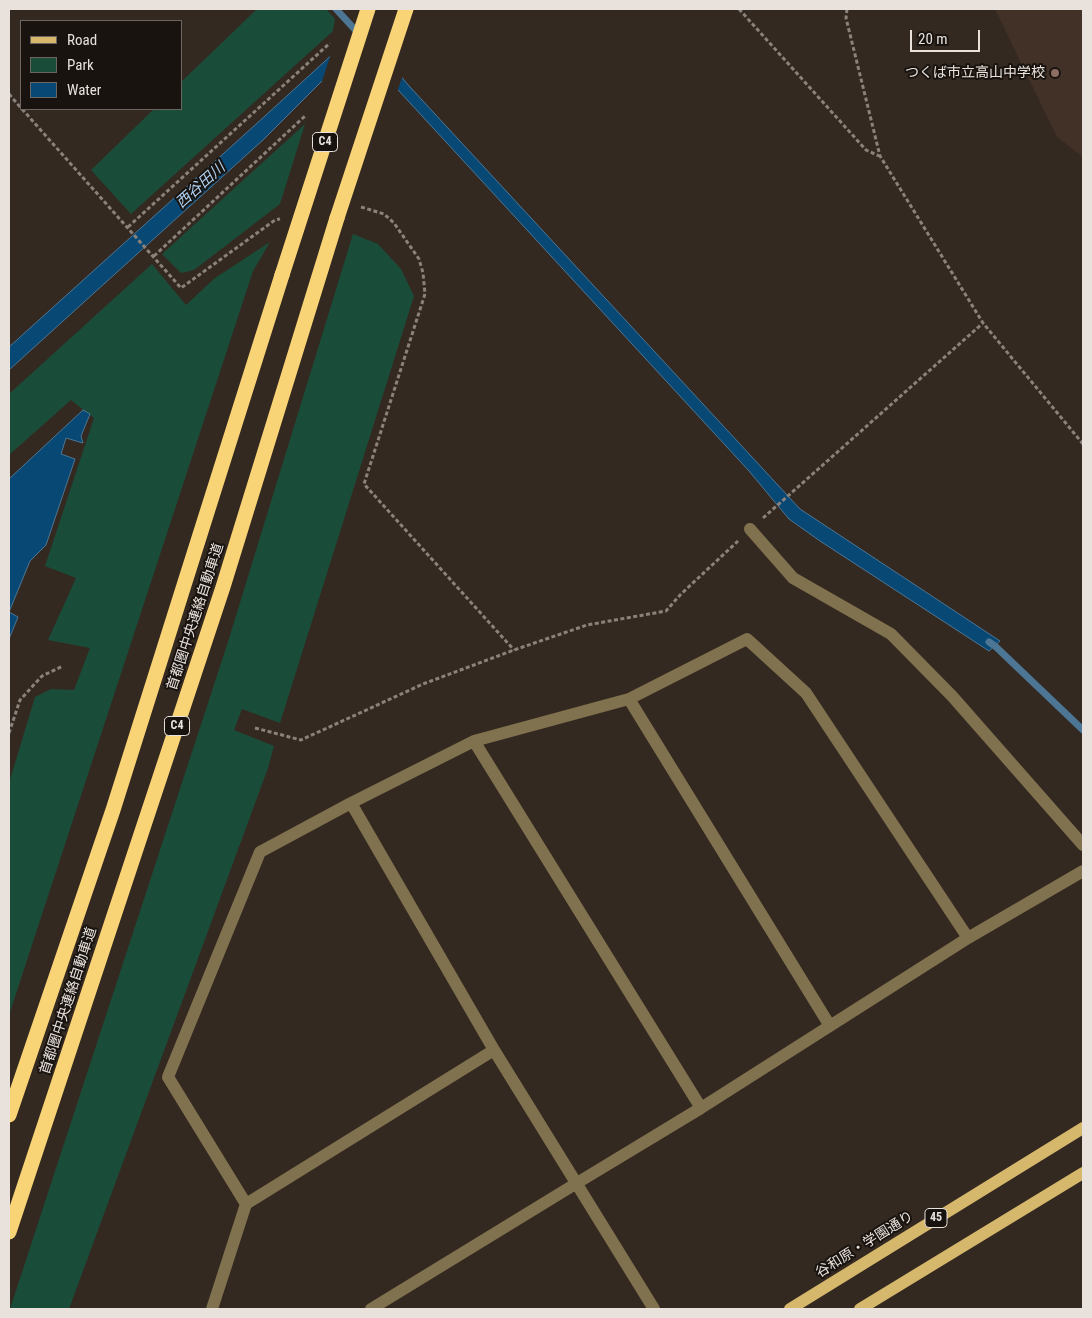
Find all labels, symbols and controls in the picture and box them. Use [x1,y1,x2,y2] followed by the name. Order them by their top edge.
[20,20,182,110] legend
[912,20,982,52] scale bar
[918,30,948,48] text: 20 m
[67,31,97,49] text: Road
[67,56,94,74] text: Park
[905,65,1045,81] place label: つくば市立高山中学校
[1049,67,1061,79] marker: つくば市立高山中学校
[67,81,101,99] text: Water
[312,132,338,152] road number: C4
[173,159,229,213] water label: 西谷田川
[164,541,228,693] street label: 首都圏中央連絡自動車道
[164,716,190,736] road number: C4
[37,925,101,1077] street label: 首都圏中央連絡自動車道
[813,1208,917,1282] street label: 谷和原・学園通り
[925,1208,947,1228] road number: 45

